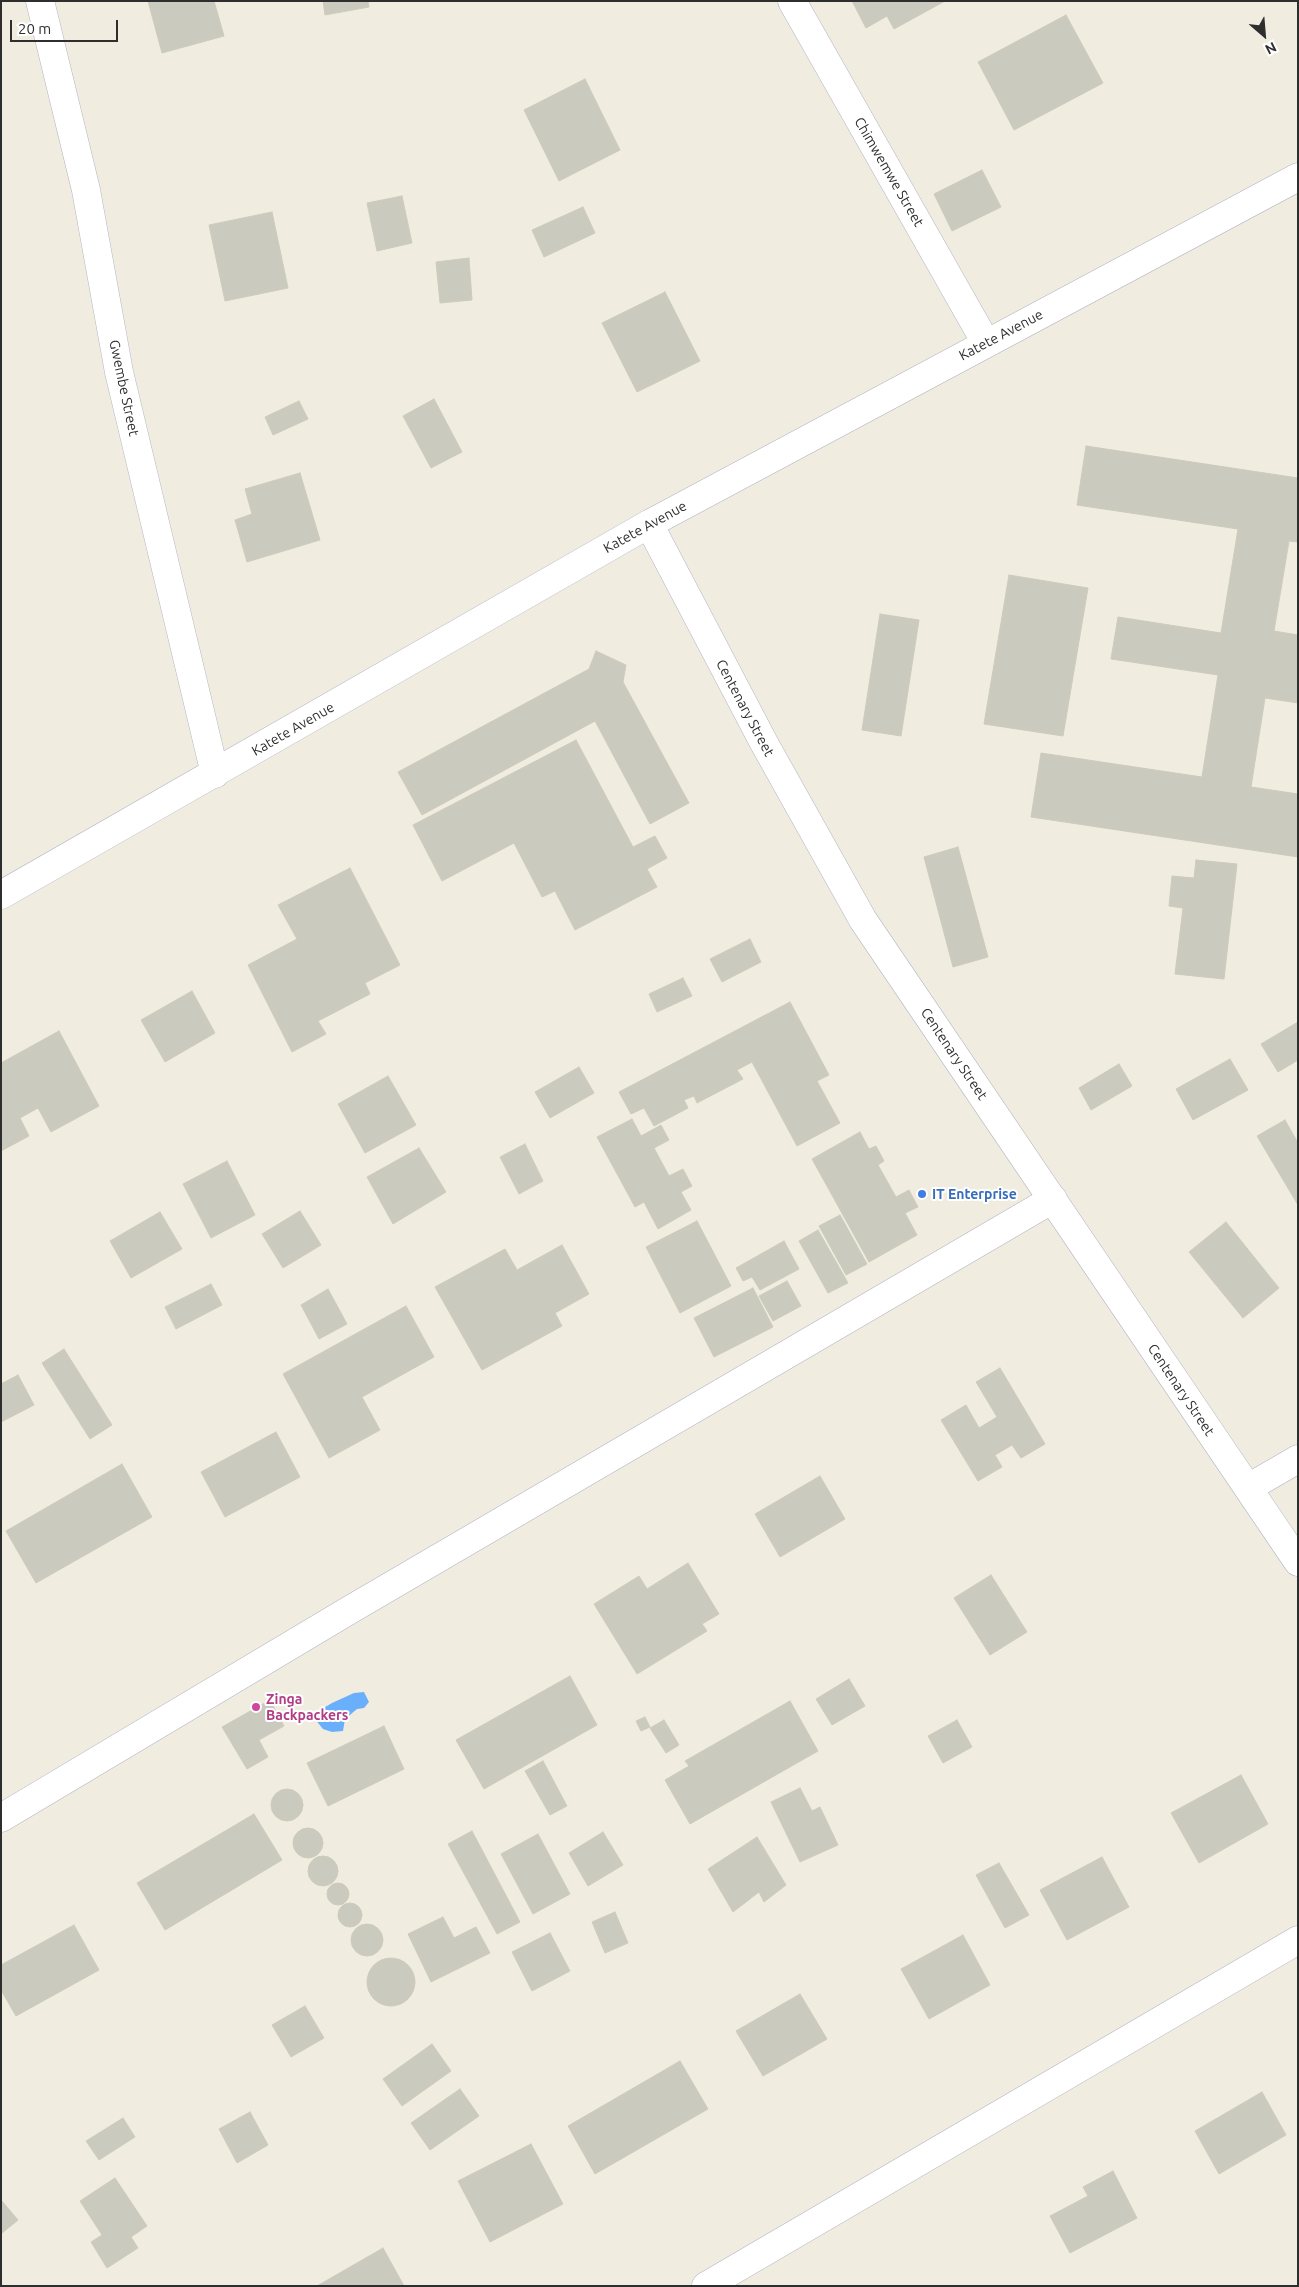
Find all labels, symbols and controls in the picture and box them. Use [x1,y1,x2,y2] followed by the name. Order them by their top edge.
[12,10,120,42] scale bar
[1239,10,1289,60] north arrow
[18,20,51,37] text: 20 m
[1263,39,1279,58] text: N
[851,114,927,230] street label: Chimwemwe Street
[956,306,1046,364] street label: Katete Avenue
[106,338,142,438] street label: Gwembe Street
[600,497,690,557] street label: Katete Avenue
[712,657,778,759] street label: Centenary Street
[249,699,337,759] street label: Katete Avenue
[917,1005,991,1103] street label: Centenary Street
[932,1186,1017,1202] place label: IT Enterprise
[916,1188,928,1200] marker: IT Enterprise
[1144,1341,1218,1439] street label: Centenary Street
[266,1691,348,1724] place label: Zinga Backpackers
[250,1701,262,1713] marker: Zinga Backpackers

